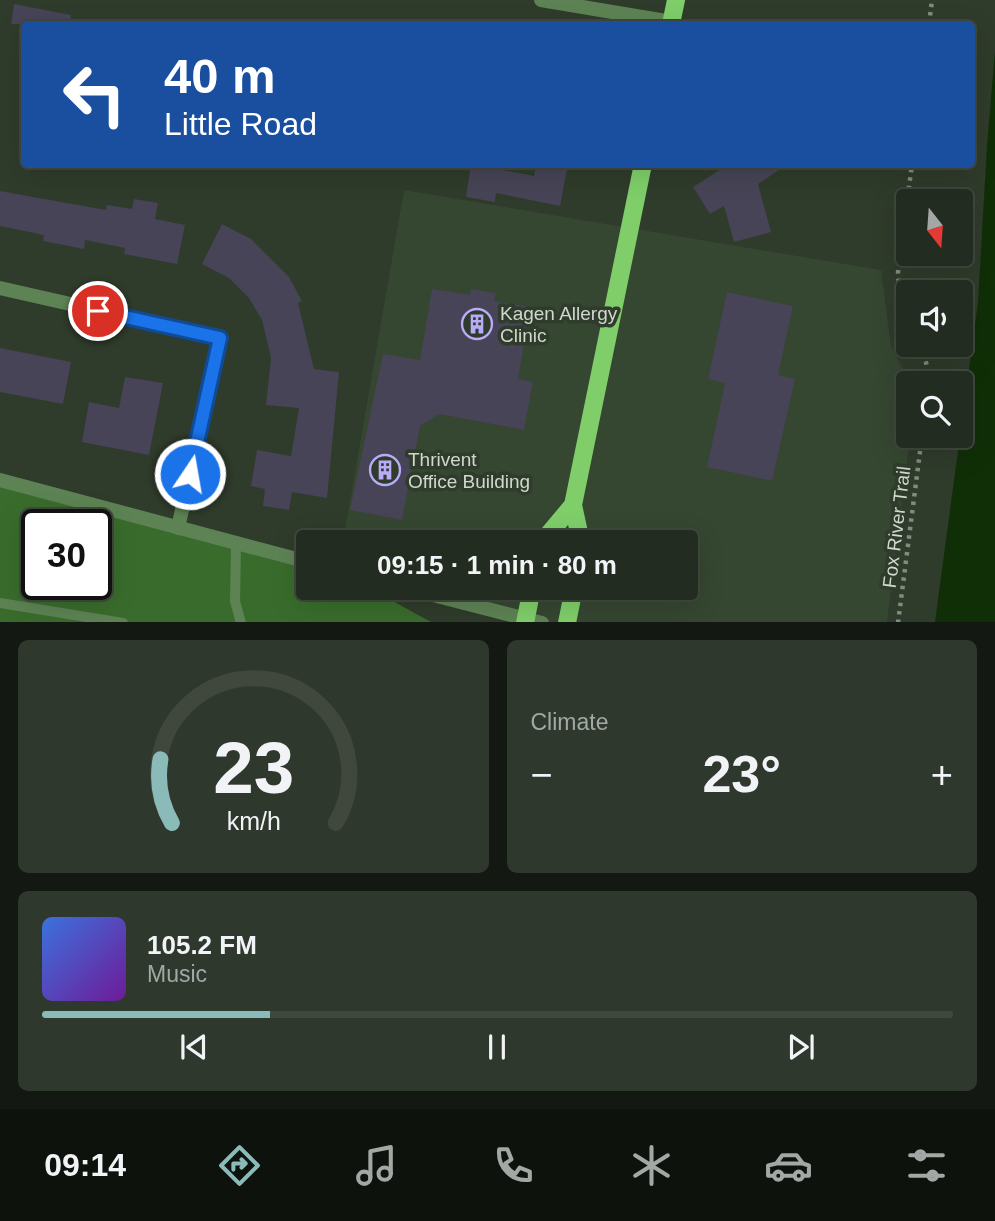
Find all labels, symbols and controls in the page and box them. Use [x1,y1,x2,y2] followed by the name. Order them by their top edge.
[49,49,140,140] icon: left
[164,49,276,103] text: 40 m
[164,106,317,142] text: Little Road
[896,189,973,266] north arrow
[896,189,973,448] map controls
[896,280,973,357] button: sound
[68,281,128,341] pin
[79,292,117,330] icon: arrive
[500,303,618,346] place label: Kagen Allergy Clinic
[460,307,494,341] building icon: Kagen Allergy Clinic
[896,371,973,448] button: search
[153,437,227,511] position arrow
[408,449,530,492] place label: Thrivent Office Building
[368,453,402,487] building icon: Thrivent Office Building
[879,465,914,589] street label: Fox River Trail
[21,509,112,600] speed limit sign: 30
[377,550,617,580] text: 09:15 · 1 min · 80 m
[531,709,608,735] text: Climate
[213,727,294,808] text: 23
[702,745,781,803] text: 23°
[531,754,553,796] text: −
[931,754,953,796] text: +
[226,806,280,834] text: km/h
[147,930,257,960] text: 105.2 FM
[147,961,207,987] text: Music
[175,1028,213,1066] icon: previous
[478,1028,516,1066] icon: pause
[782,1028,820,1066] icon: next
[215,1141,264,1190] icon: directions
[352,1141,401,1190] icon: music
[489,1141,538,1190] icon: phone
[627,1141,676,1190] icon: climate
[764,1141,813,1190] icon: car
[902,1141,951,1190] icon: filters
[44,1147,126,1183] text: 09:14

